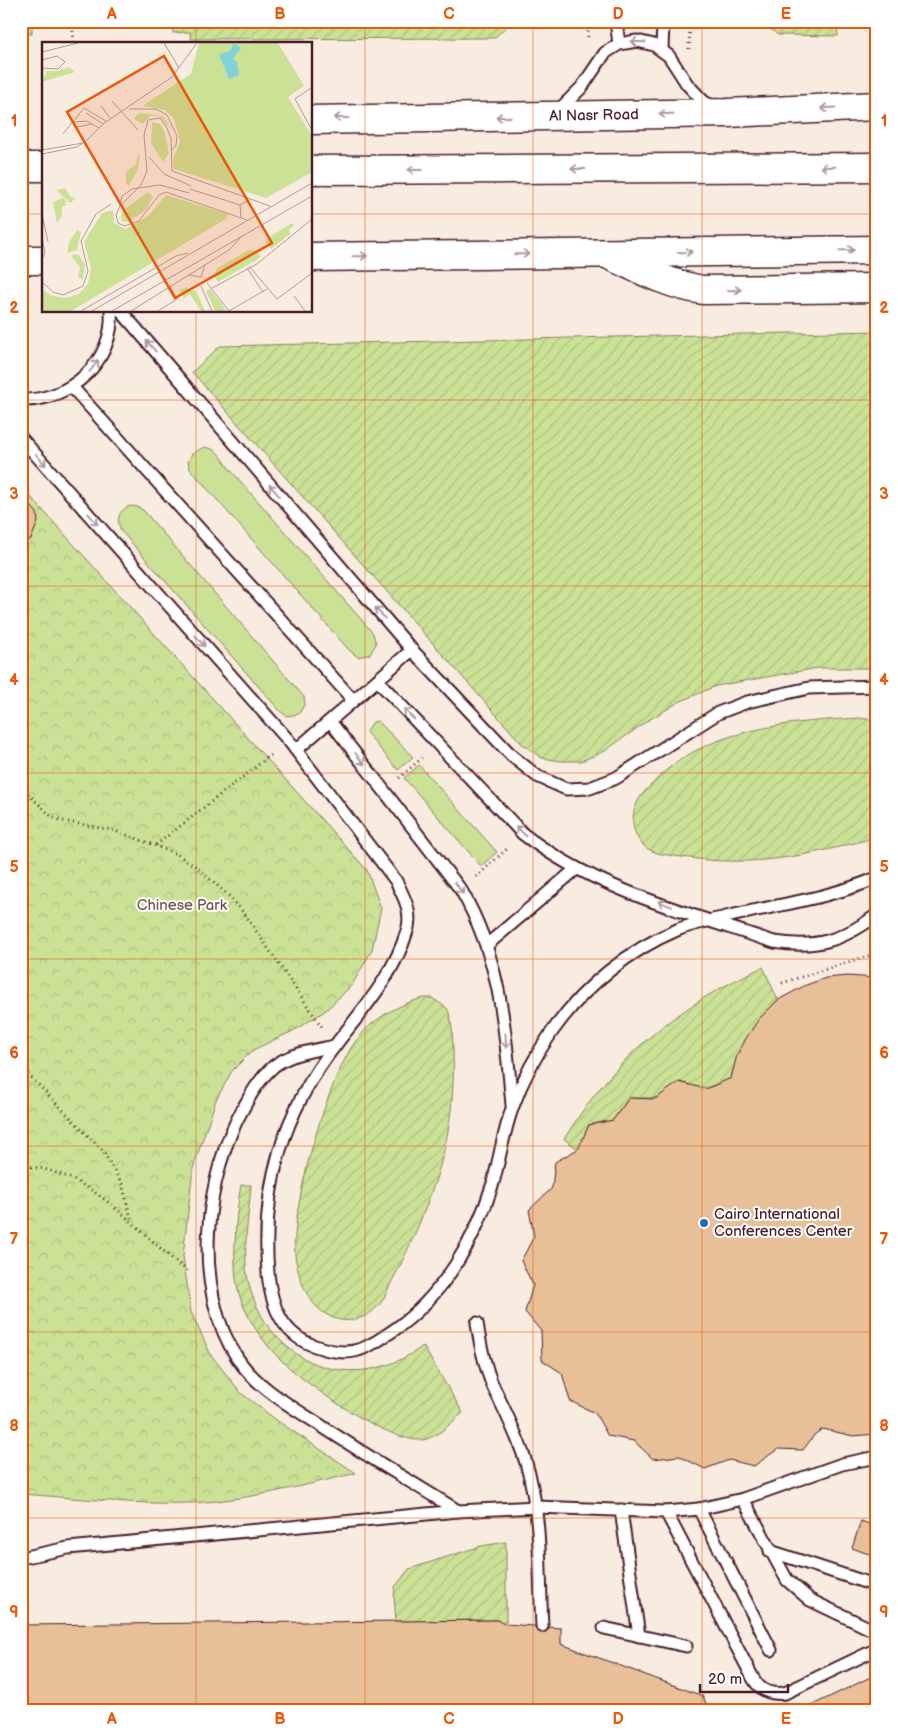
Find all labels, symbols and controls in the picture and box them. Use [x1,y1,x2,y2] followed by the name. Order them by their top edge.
[106,5,117,24] text: A
[274,5,286,24] text: B
[443,5,455,24] text: C
[612,5,624,24] text: D
[781,5,791,24] text: E
[630,37,646,47] one-way arrow
[42,42,312,312] inset map
[820,103,836,113] one-way arrow
[549,105,639,126] street label: Al Nasr Road
[658,109,674,119] one-way arrow
[11,112,17,131] text: 1
[495,112,512,122] one-way arrow
[881,112,887,131] text: 1
[333,113,349,123] one-way arrow
[820,162,836,172] one-way arrow
[570,164,586,174] one-way arrow
[407,165,424,175] one-way arrow
[839,246,855,255] one-way arrow
[676,247,693,257] one-way arrow
[514,249,530,259] one-way arrow
[352,251,368,261] one-way arrow
[726,286,742,295] one-way arrow
[9,299,19,318] text: 2
[879,299,889,318] text: 2
[145,340,157,353] one-way arrow
[88,360,99,373] one-way arrow
[35,453,47,466] one-way arrow
[268,483,280,496] one-way arrow
[9,485,19,504] text: 3
[879,485,889,504] text: 3
[87,512,99,525] one-way arrow
[374,606,386,619] one-way arrow
[195,634,206,647] one-way arrow
[9,671,19,690] text: 4
[879,671,889,690] text: 4
[403,707,415,720] one-way arrow
[355,752,365,766] one-way arrow
[515,825,528,837] one-way arrow
[9,858,19,877] text: 5
[879,858,889,877] text: 5
[454,881,464,895] one-way arrow
[137,896,228,915] park label: Chinese Park
[657,899,673,908] one-way arrow
[502,1033,511,1049] one-way arrow
[9,1044,19,1063] text: 6
[879,1044,889,1063] text: 6
[714,1205,853,1241] place label: Cairo International Conferences Center
[698,1217,710,1229] marker: Cairo International Conferences Center
[10,1230,19,1249] text: 7
[880,1230,889,1249] text: 7
[9,1417,19,1436] text: 8
[879,1417,889,1436] text: 8
[9,1603,19,1622] text: 9
[879,1603,889,1622] text: 9
[700,1662,788,1694] scale bar
[708,1670,742,1689] text: 20 m
[106,1710,117,1729] text: A
[274,1710,286,1729] text: B
[443,1710,455,1729] text: C
[612,1710,624,1729] text: D
[781,1710,791,1729] text: E

